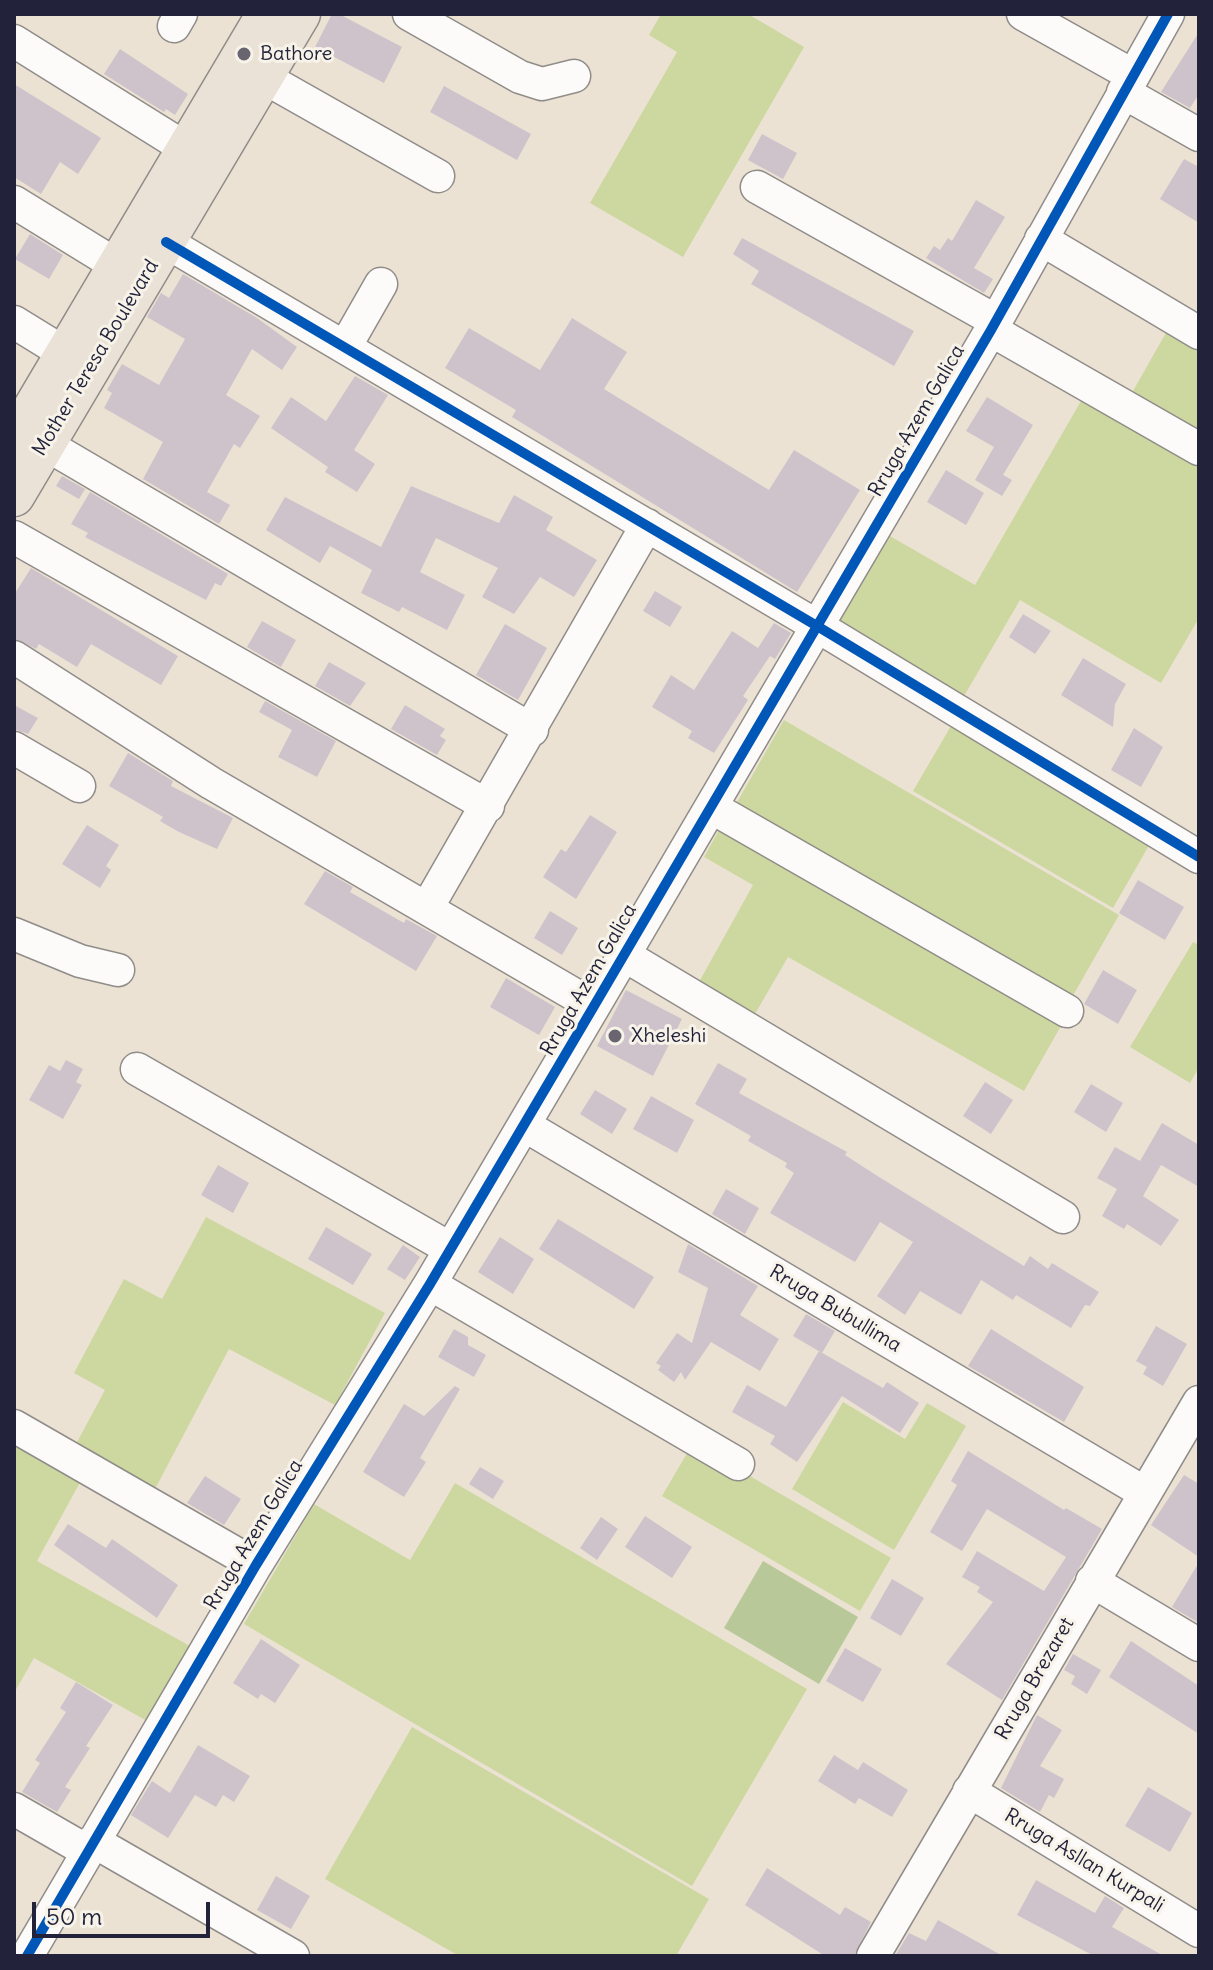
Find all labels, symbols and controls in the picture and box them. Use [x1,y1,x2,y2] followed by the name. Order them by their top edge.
[260,42,332,66] place label: Bathore
[235,45,253,63] marker: Bathore
[28,256,164,460] street label: Mother Teresa Boulevard
[864,341,970,501] street label: Rruga Azem Galica
[536,900,642,1060] street label: Rruga Azem Galica
[631,1024,706,1048] place label: Xheleshi
[606,1027,624,1045] marker: Xheleshi
[765,1260,905,1358] street label: Rruga Bubullima
[200,1455,308,1615] street label: Rruga Azem Galica
[990,1614,1080,1744] street label: Rruga Brezaret
[1000,1804,1168,1918] street label: Rruga Asllan Kurpali
[36,1886,214,1936] scale bar
[46,1901,102,1931] text: 50 m

